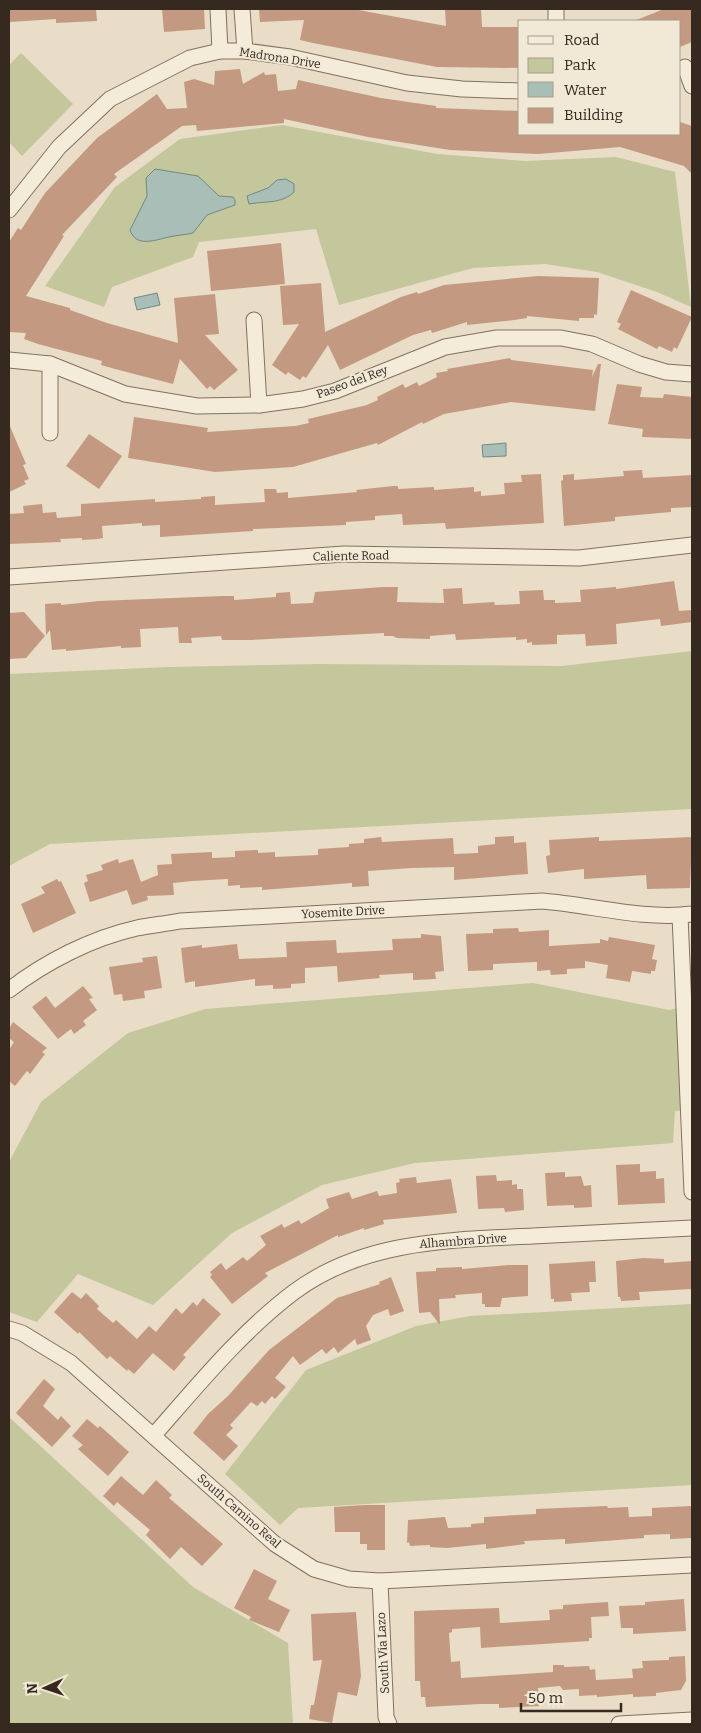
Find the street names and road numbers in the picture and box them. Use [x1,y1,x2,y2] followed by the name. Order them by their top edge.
[238,45,322,71] street label: Madrona Drive
[314,362,390,401] street label: Paseo del Rey
[313,548,389,564] street label: Caliente Road
[301,903,385,921] street label: Yosemite Drive
[419,1231,507,1251] street label: Alhambra Drive
[195,1471,284,1551] street label: South Camino Real
[374,1612,392,1694] street label: South Via Lazo

